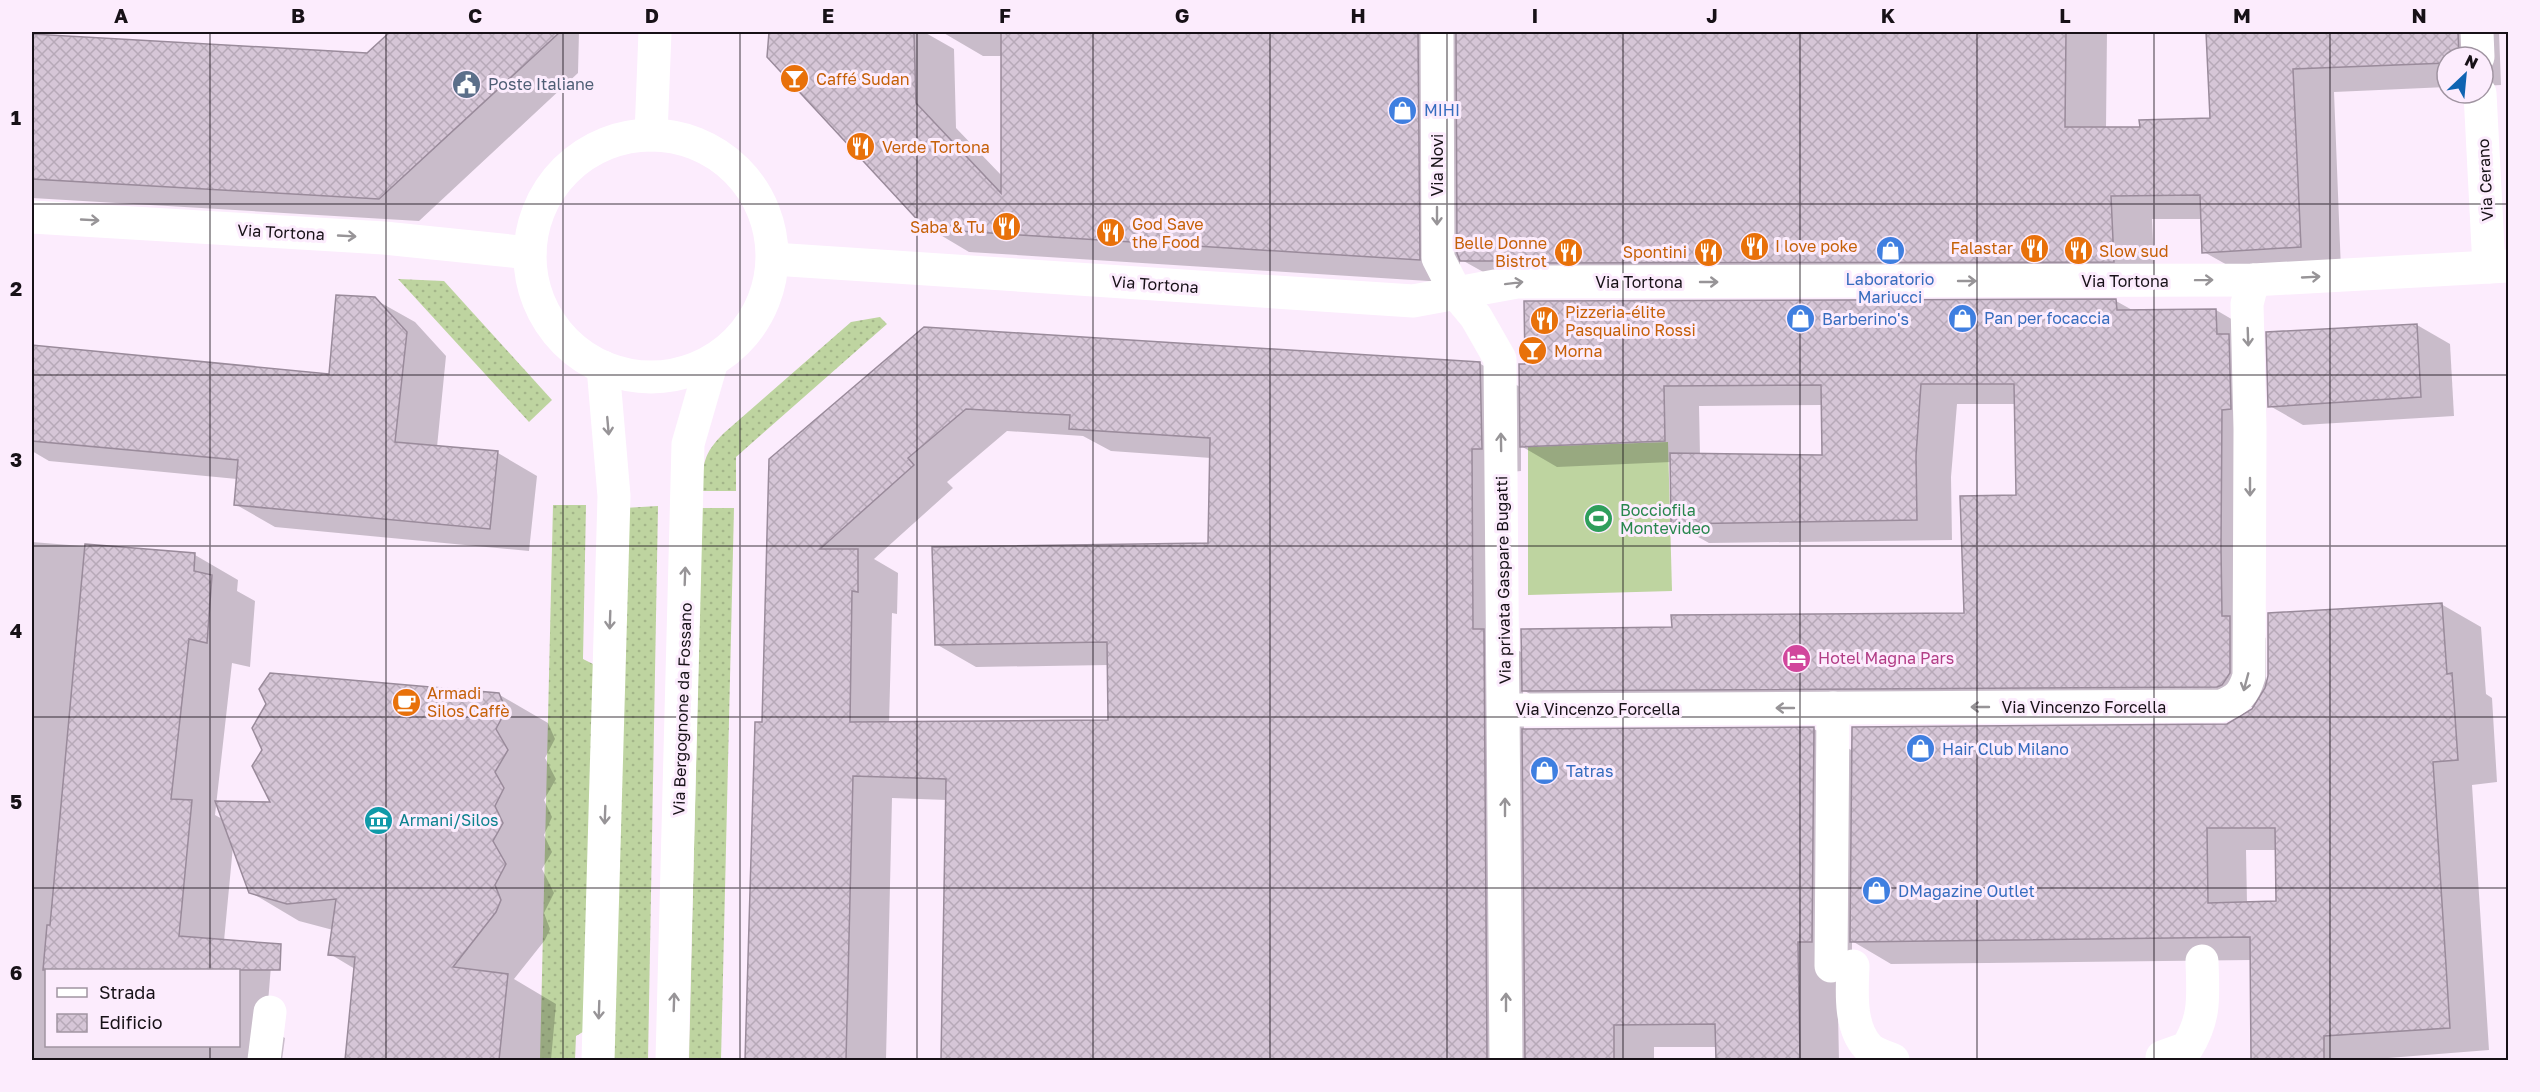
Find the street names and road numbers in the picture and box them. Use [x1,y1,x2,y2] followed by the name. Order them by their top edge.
[1427,134,1447,196] street label: Via Novi
[2473,138,2497,222] street label: Via Cerano
[237,220,325,244] street label: Via Tortona
[1111,271,1199,297] street label: Via Tortona
[2081,271,2169,291] street label: Via Tortona
[1595,272,1683,292] street label: Via Tortona
[1491,476,1515,684] street label: Via privata Gaspare Bugatti
[668,602,696,816] street label: Via Bergognone da Fossano
[2002,697,2166,717] street label: Via Vincenzo Forcella
[1516,699,1680,719] street label: Via Vincenzo Forcella

